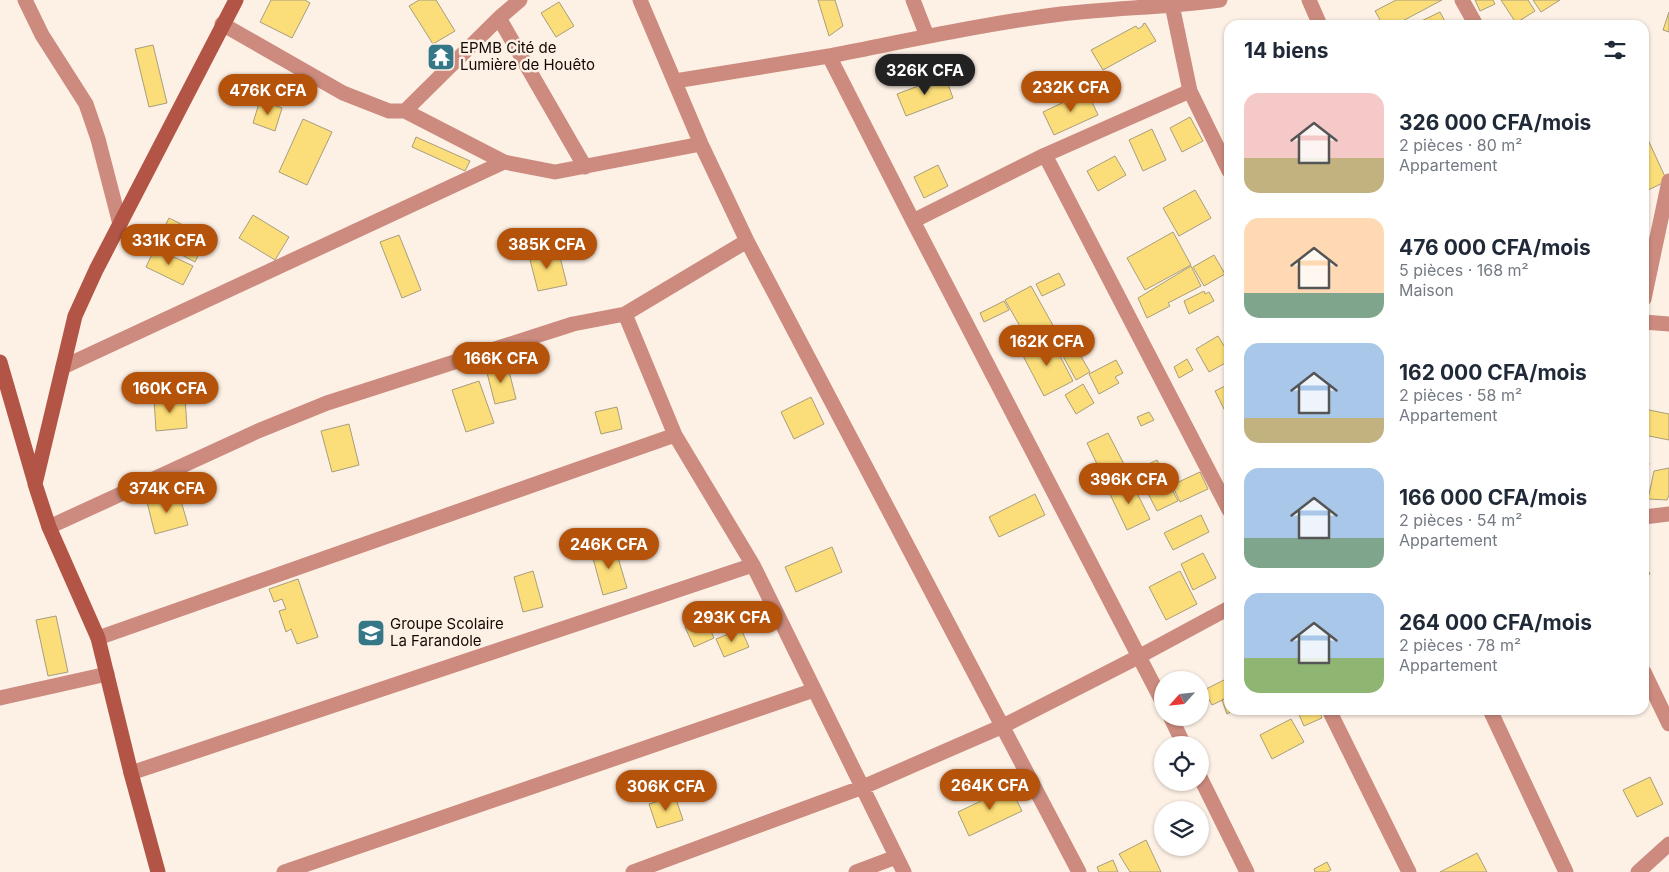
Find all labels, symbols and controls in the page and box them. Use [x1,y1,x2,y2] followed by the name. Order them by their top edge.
[1601,36,1629,64] icon: filters
[460,38,595,74] place label: EPMB Cité de Lumière de Houêto
[1244,38,1329,63] text: 14 biens
[426,42,456,72] temple icon: EPMB Cité de Lumière de Houêto
[873,54,977,96] pin: 326K CFA
[886,60,964,80] text: 326K CFA
[1019,70,1123,113] pin: 232K CFA
[216,74,320,116] pin: 476K CFA
[1032,77,1110,97] text: 232K CFA
[229,80,307,100] text: 476K CFA
[1399,110,1591,135] text: 326 000 CFA/mois
[1284,113,1344,173] icon: home
[1399,135,1522,155] text: 2 pièces · 80 m²
[1399,155,1497,175] text: Appartement
[117,224,221,266] pin: 331K CFA
[495,228,599,270] pin: 385K CFA
[132,230,206,250] text: 331K CFA
[508,234,586,254] text: 385K CFA
[1399,235,1591,260] text: 476 000 CFA/mois
[1284,238,1344,298] icon: home
[1399,260,1529,280] text: 5 pièces · 168 m²
[1399,280,1454,300] text: Maison
[995,324,1099,367] pin: 162K CFA
[1010,331,1084,351] text: 162K CFA
[449,342,553,384] pin: 166K CFA
[464,348,538,368] text: 166K CFA
[1399,360,1587,385] text: 162 000 CFA/mois
[1284,363,1344,423] icon: home
[118,372,222,414] pin: 160K CFA
[132,378,208,398] text: 160K CFA
[1399,385,1522,405] text: 2 pièces · 58 m²
[1399,405,1497,425] text: Appartement
[1077,462,1181,505] pin: 396K CFA
[1090,469,1168,489] text: 396K CFA
[115,472,219,514] pin: 374K CFA
[129,478,205,498] text: 374K CFA
[1399,485,1587,510] text: 166 000 CFA/mois
[1284,488,1344,548] icon: home
[1399,510,1522,530] text: 2 pièces · 54 m²
[557,528,661,570] pin: 246K CFA
[1399,530,1497,550] text: Appartement
[570,534,648,554] text: 246K CFA
[680,600,784,643] pin: 293K CFA
[693,607,771,627] text: 293K CFA
[1399,610,1592,635] text: 264 000 CFA/mois
[1284,613,1344,673] icon: home
[390,614,504,650] place label: Groupe Scolaire La Farandole
[356,618,386,648] school or university icon: Groupe Scolaire La Farandole
[1399,635,1521,655] text: 2 pièces · 78 m²
[1399,655,1497,675] text: Appartement
[1154,671,1209,726] north arrow
[1154,671,1209,856] map controls
[1154,736,1209,791] button: locate
[938,768,1042,811] pin: 264K CFA
[614,770,718,812] pin: 306K CFA
[951,775,1029,795] text: 264K CFA
[627,776,705,796] text: 306K CFA
[1154,801,1209,856] button: layers

